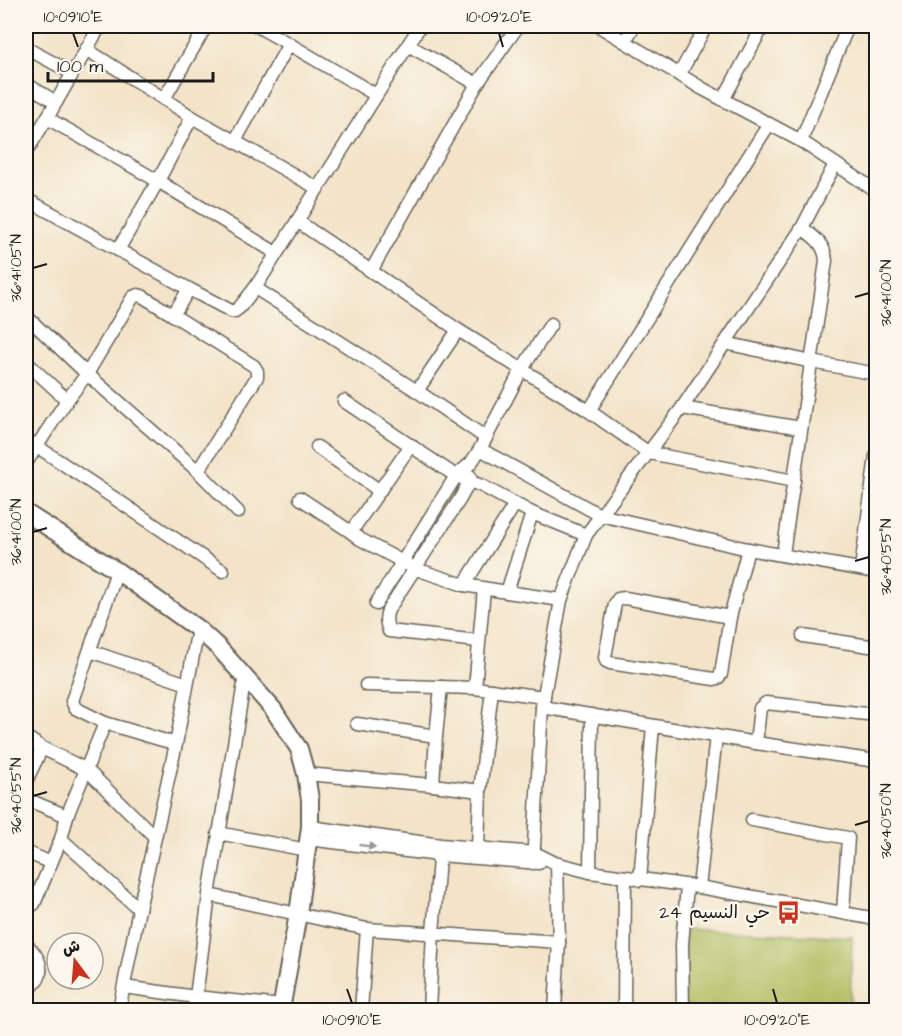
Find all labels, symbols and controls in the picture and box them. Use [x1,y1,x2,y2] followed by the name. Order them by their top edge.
[44,7,103,28] text: 10°09'10"E
[466,7,532,28] text: 10°09'20"E
[48,45,213,83] scale bar
[57,54,103,79] text: 100 m
[6,234,27,302] text: 36°41'05"N
[876,260,897,326] text: 36°41'00"N
[6,499,27,565] text: 36°41'00"N
[876,519,897,595] text: 36°40'55"N
[6,758,27,834] text: 36°40'55"N
[876,783,897,859] text: 36°40'50"N
[357,841,376,851] one-way arrow
[775,899,801,925] bus stop icon: حي النسيم 24
[659,900,770,928] place label: حي النسيم 24
[45,931,105,991] north arrow
[60,935,83,961] text: ش
[323,1010,382,1031] text: 10°09'10"E
[744,1010,810,1031] text: 10°09'20"E

